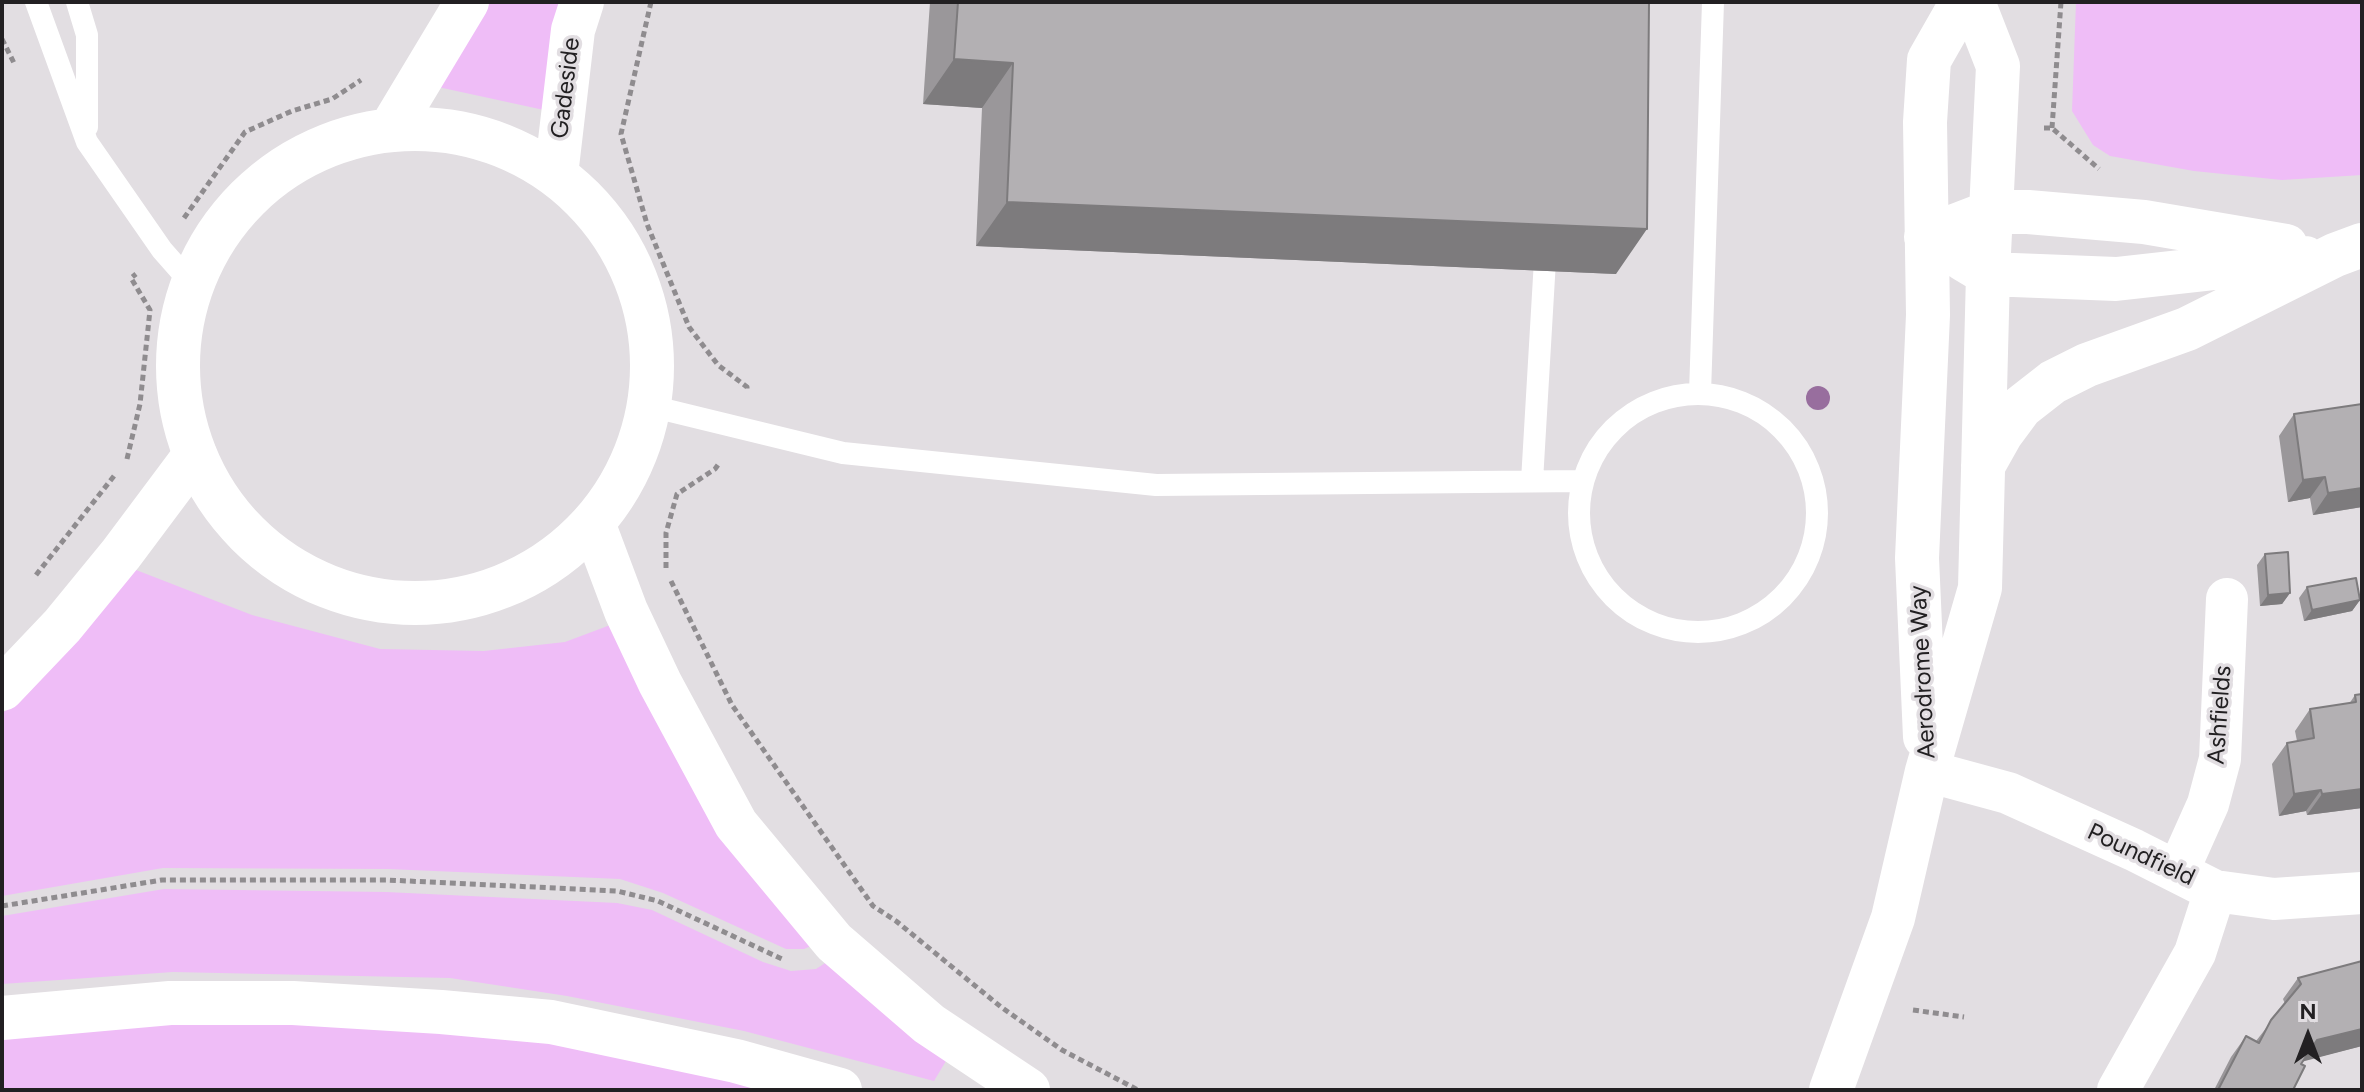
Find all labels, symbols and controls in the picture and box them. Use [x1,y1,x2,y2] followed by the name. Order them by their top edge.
[546,36,586,140] street label: Gadeside
[1904,585,1942,759] street label: Aerodrome Way
[2202,665,2238,765] street label: Ashfields
[2083,818,2199,892] street label: Poundfield
[2268,996,2348,1076] north arrow
[2299,998,2317,1025] text: N

